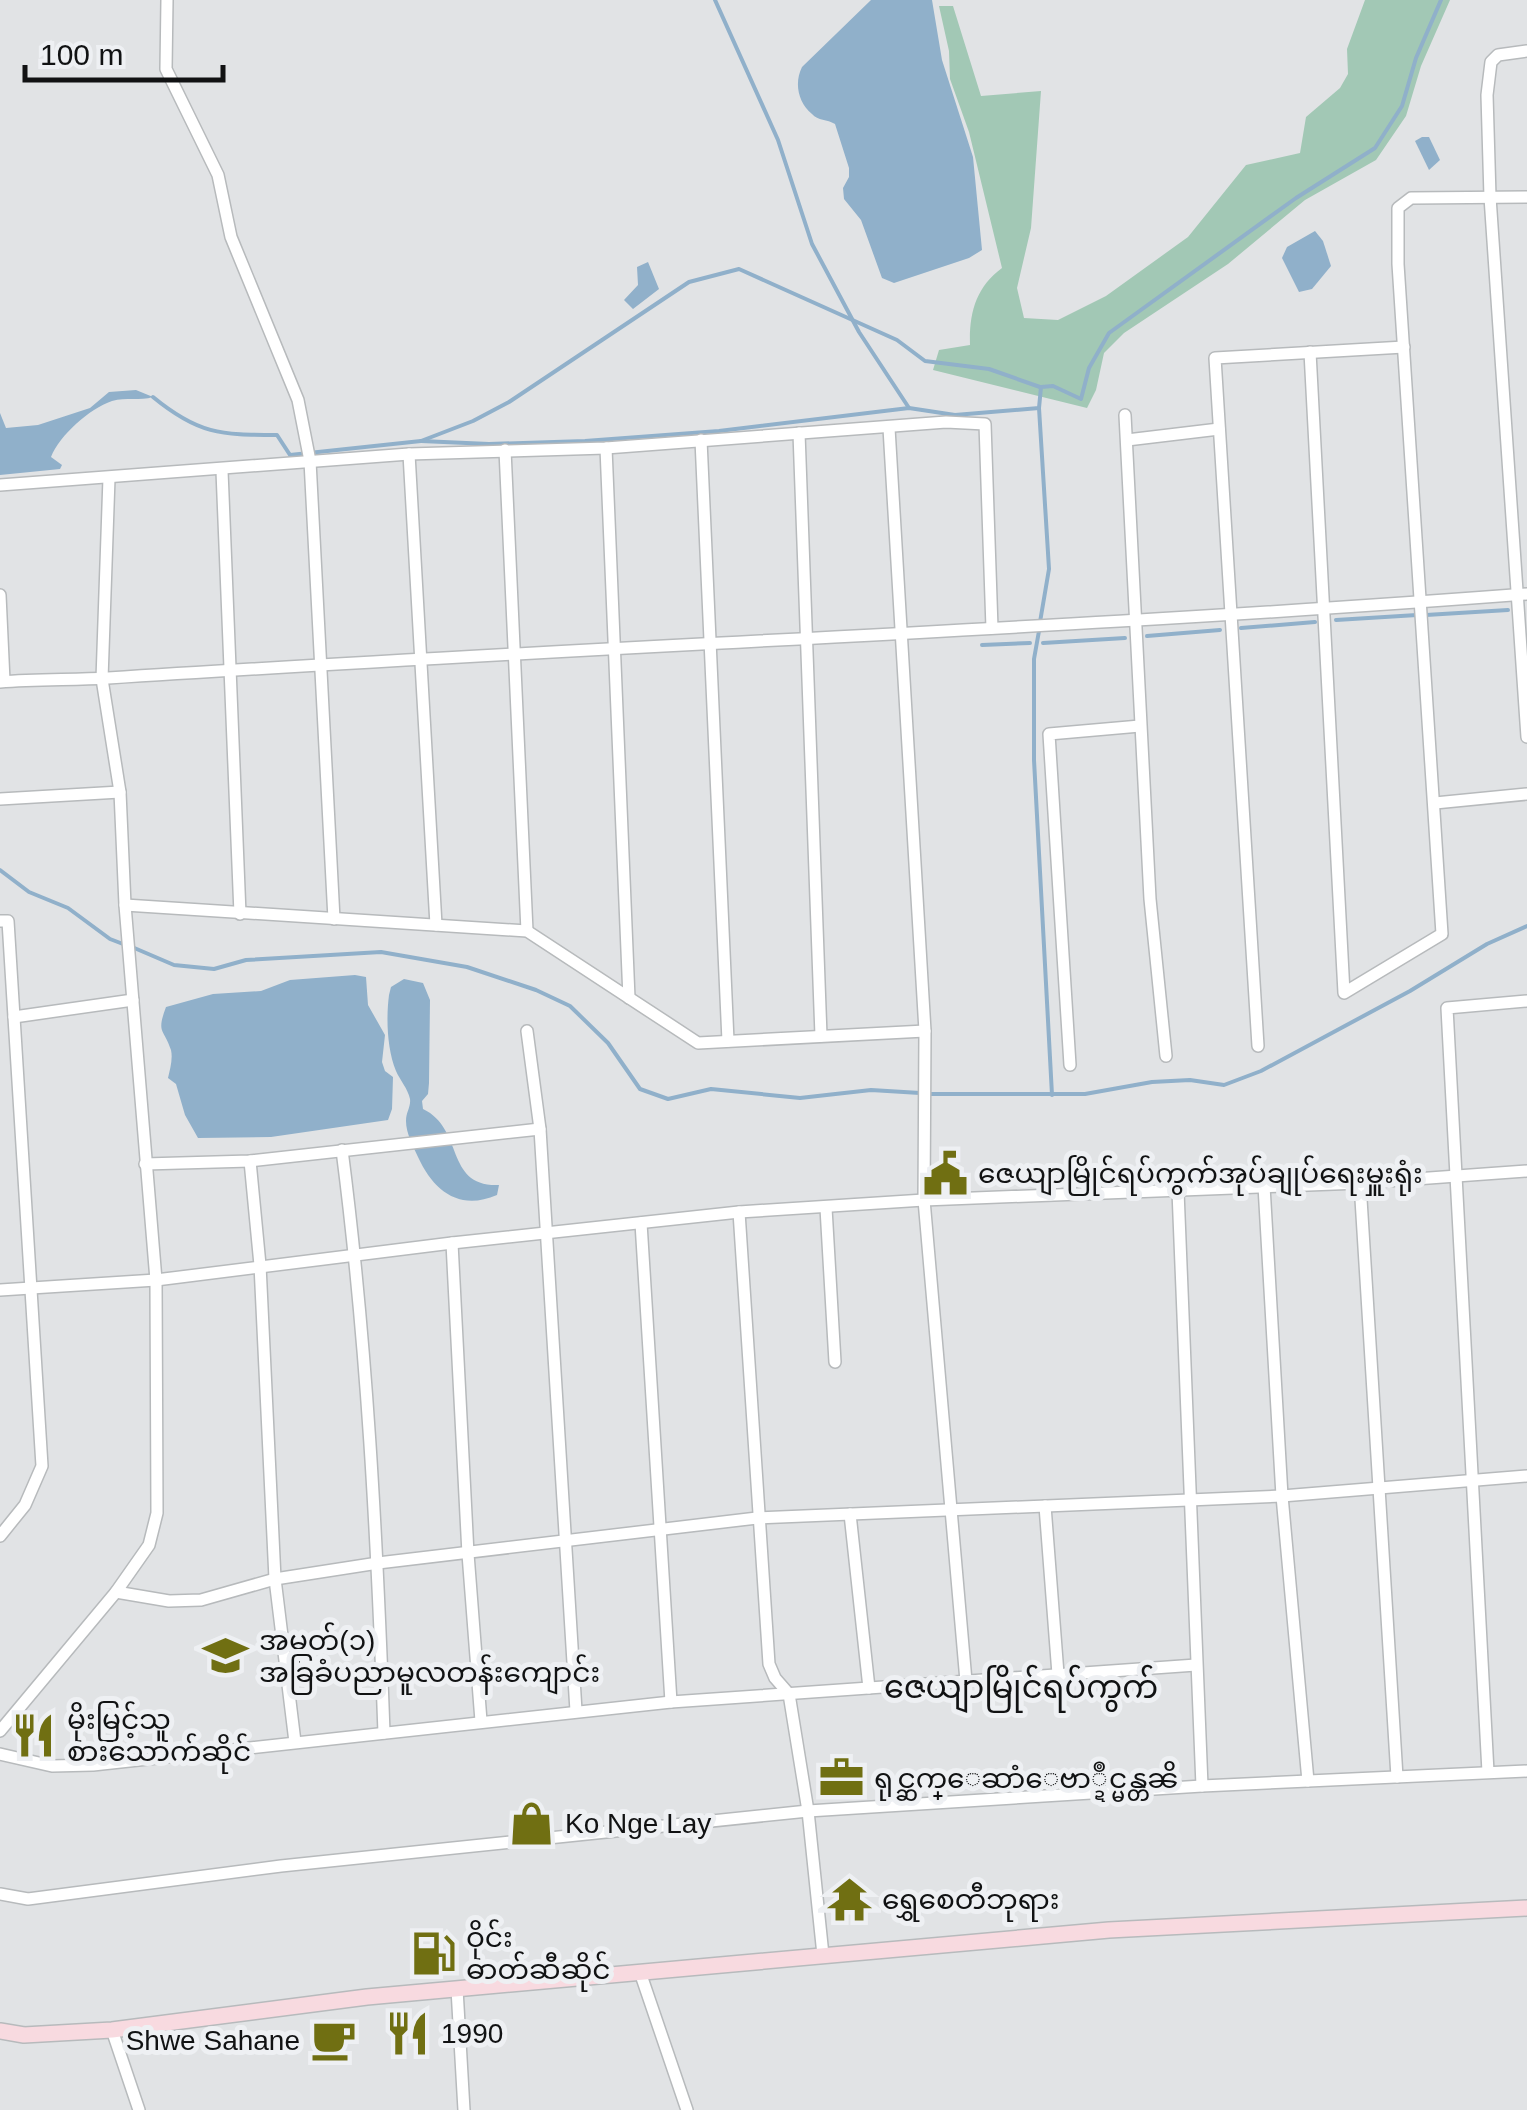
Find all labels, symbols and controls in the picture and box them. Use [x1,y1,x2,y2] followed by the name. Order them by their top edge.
[25,20,222,82] scale bar
[40,38,123,71] text: 100 m
[921,1149,969,1197] public building icon: ဇေယျာမြိုင်ရပ်ကွက်အုပ်ချုပ်ရေးမှူးရုံး
[978,1155,1423,1196] place label: ဇေယျာမြိုင်ရပ်ကွက်အုပ်ချုပ်ရေးမှူးရုံး
[259,1622,600,1695] place label: အမှတ်(၁) အခြခံပညာမူလတန်းကျောင်း
[202,1632,250,1680] school or university icon: အမှတ်(၁) အခြခံပညာမူလတန်းကျောင်း
[884,1664,1158,1713] district label: ဇေယျာမြိုင်ရပ်ကွက်
[67,1701,251,1774] place label: မိုးမြင့်သူ စားသောက်ဆိုင်
[10,1711,58,1759] restaurant icon: မိုးမြင့်သူ စားသောက်ဆိုင်
[817,1754,865,1802] office icon: ရုင္ဆက္ေဆာံေဗာ္ဍဳင္မန္တၼိ
[874,1761,1179,1802] place label: ရုင္ဆက္ေဆာံေဗာ္ဍဳင္မန္တၼိ
[508,1799,556,1847] shop icon: Ko Nge Lay
[565,1808,711,1839] place label: Ko Nge Lay
[825,1875,873,1923] temple icon: ရွှေစေတီဘုရား
[882,1882,1059,1922] place label: ရွှေစေတီဘုရား
[466,1919,610,1992] place label: ဝိုင်း ဓာတ်ဆီဆိုင်
[409,1929,457,1977] fuel station icon: ဝိုင်း ဓာတ်ဆီဆိုင်
[384,2009,432,2057] restaurant icon: 1990
[309,2016,357,2064] cafe icon: Shwe Sahane
[441,2018,503,2049] place label: 1990
[126,2025,300,2056] place label: Shwe Sahane

